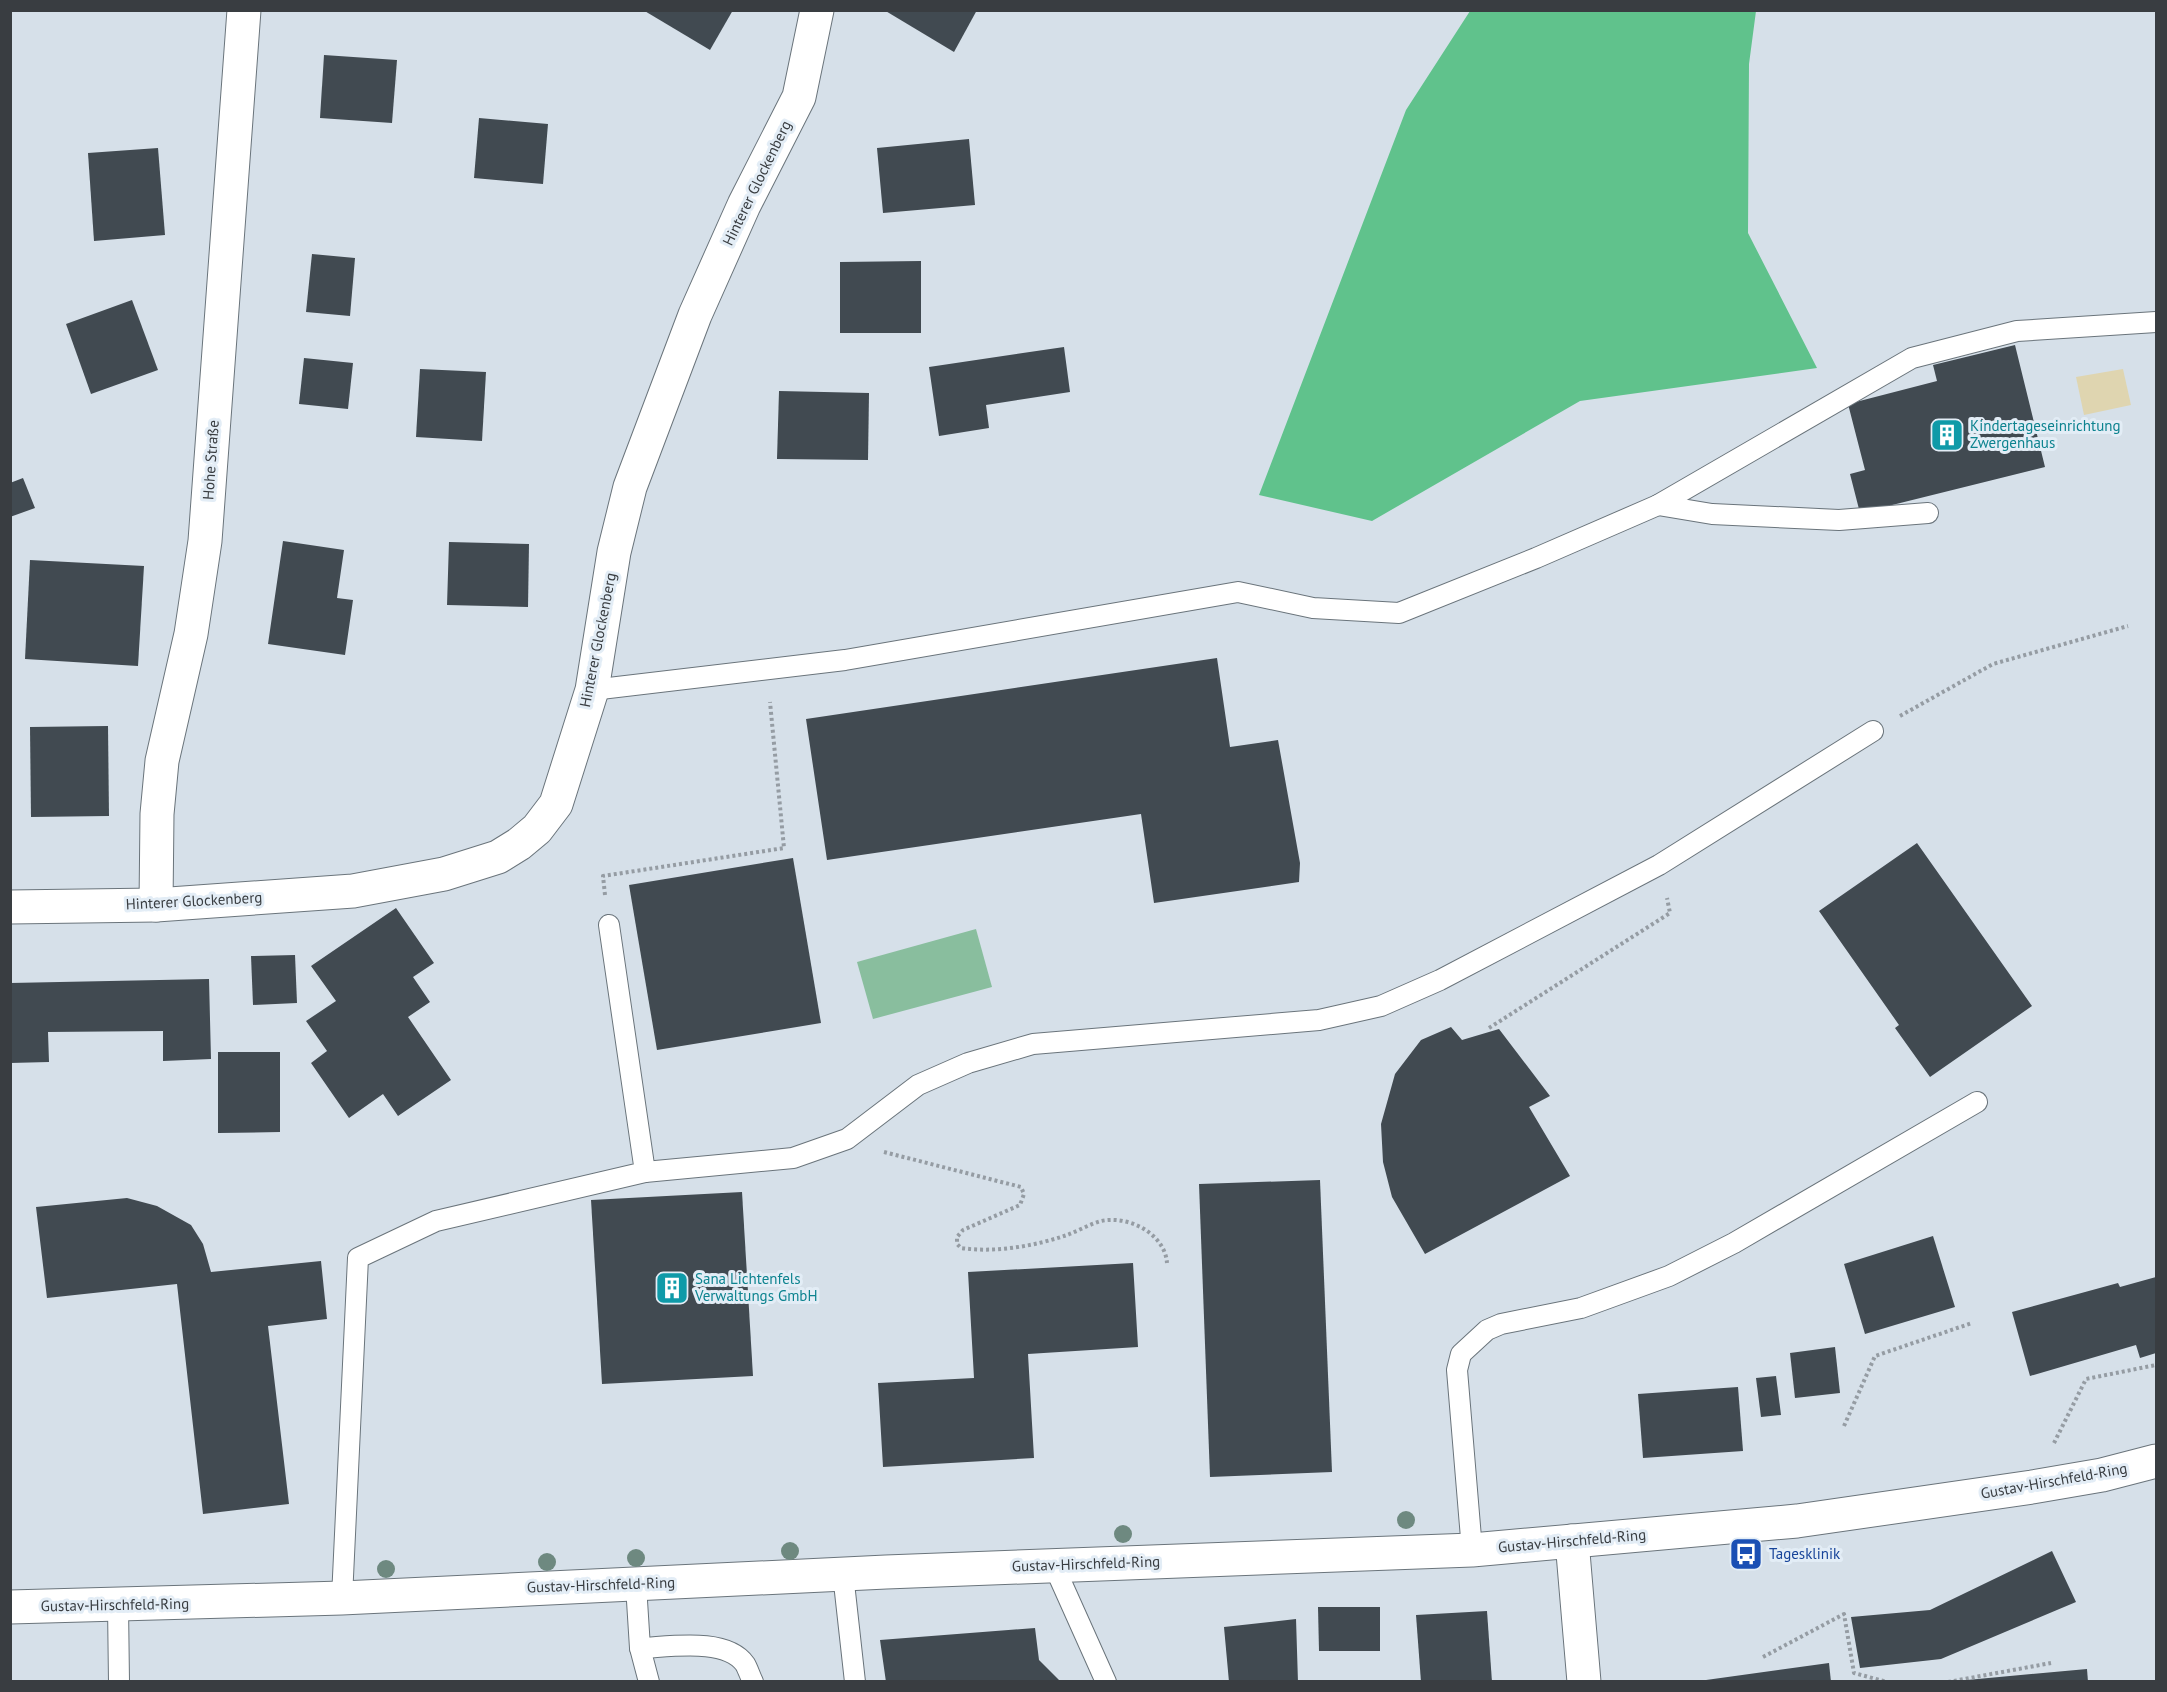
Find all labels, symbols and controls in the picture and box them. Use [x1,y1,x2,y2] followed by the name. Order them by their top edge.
[718,117,795,248] street label: Hinterer Glockenberg
[1970,416,2121,452] place label: Kindertageseinrichtung Zwergenhaus
[1929,417,1965,453] building icon: Kindertageseinrichtung Zwergenhaus
[198,419,223,501] street label: Hohe Straße
[575,571,620,709] street label: Hinterer Glockenberg
[125,887,263,914] street label: Hinterer Glockenberg
[694,1269,818,1305] place label: Sana Lichtenfels Verwaltungs GmbH
[654,1270,690,1306] building icon: Sana Lichtenfels Verwaltungs GmbH
[1979,1458,2129,1503] street label: Gustav-Hirschfeld-Ring
[1497,1525,1647,1556] street label: Gustav-Hirschfeld-Ring
[1728,1536,1764,1572] bus stop icon: Tagesklinik
[1769,1544,1841,1563] place label: Tagesklinik
[1011,1551,1161,1576] street label: Gustav-Hirschfeld-Ring
[526,1572,676,1597] street label: Gustav-Hirschfeld-Ring
[41,1594,189,1615] street label: Gustav-Hirschfeld-Ring

